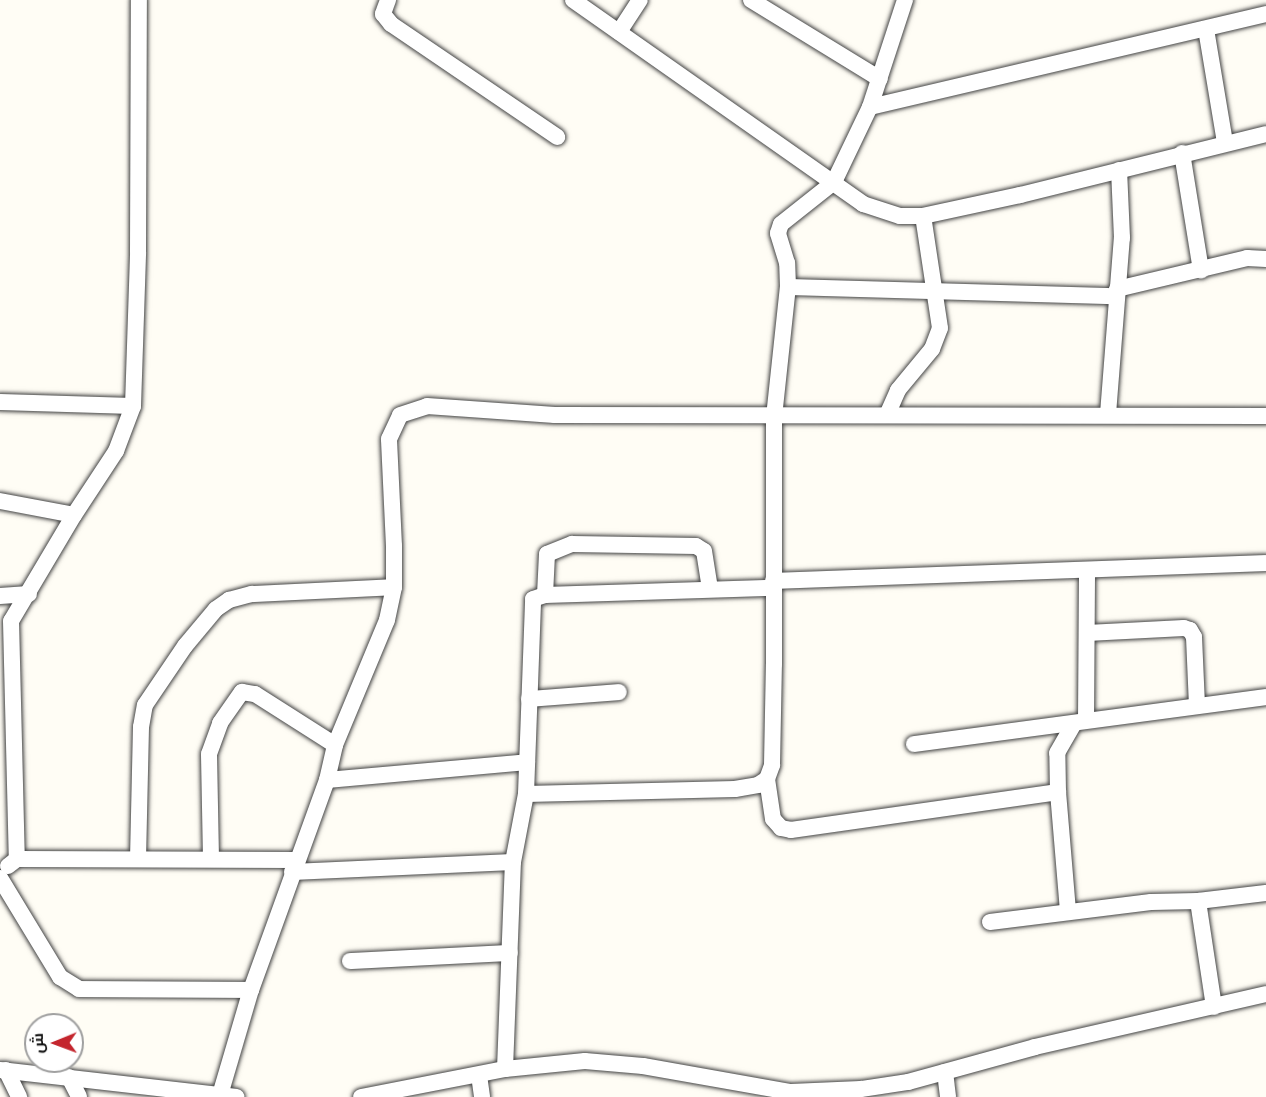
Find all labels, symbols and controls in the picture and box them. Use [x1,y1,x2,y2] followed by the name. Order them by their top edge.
[24,1013,84,1073] north arrow
[29,1033,46,1054] text: ش

